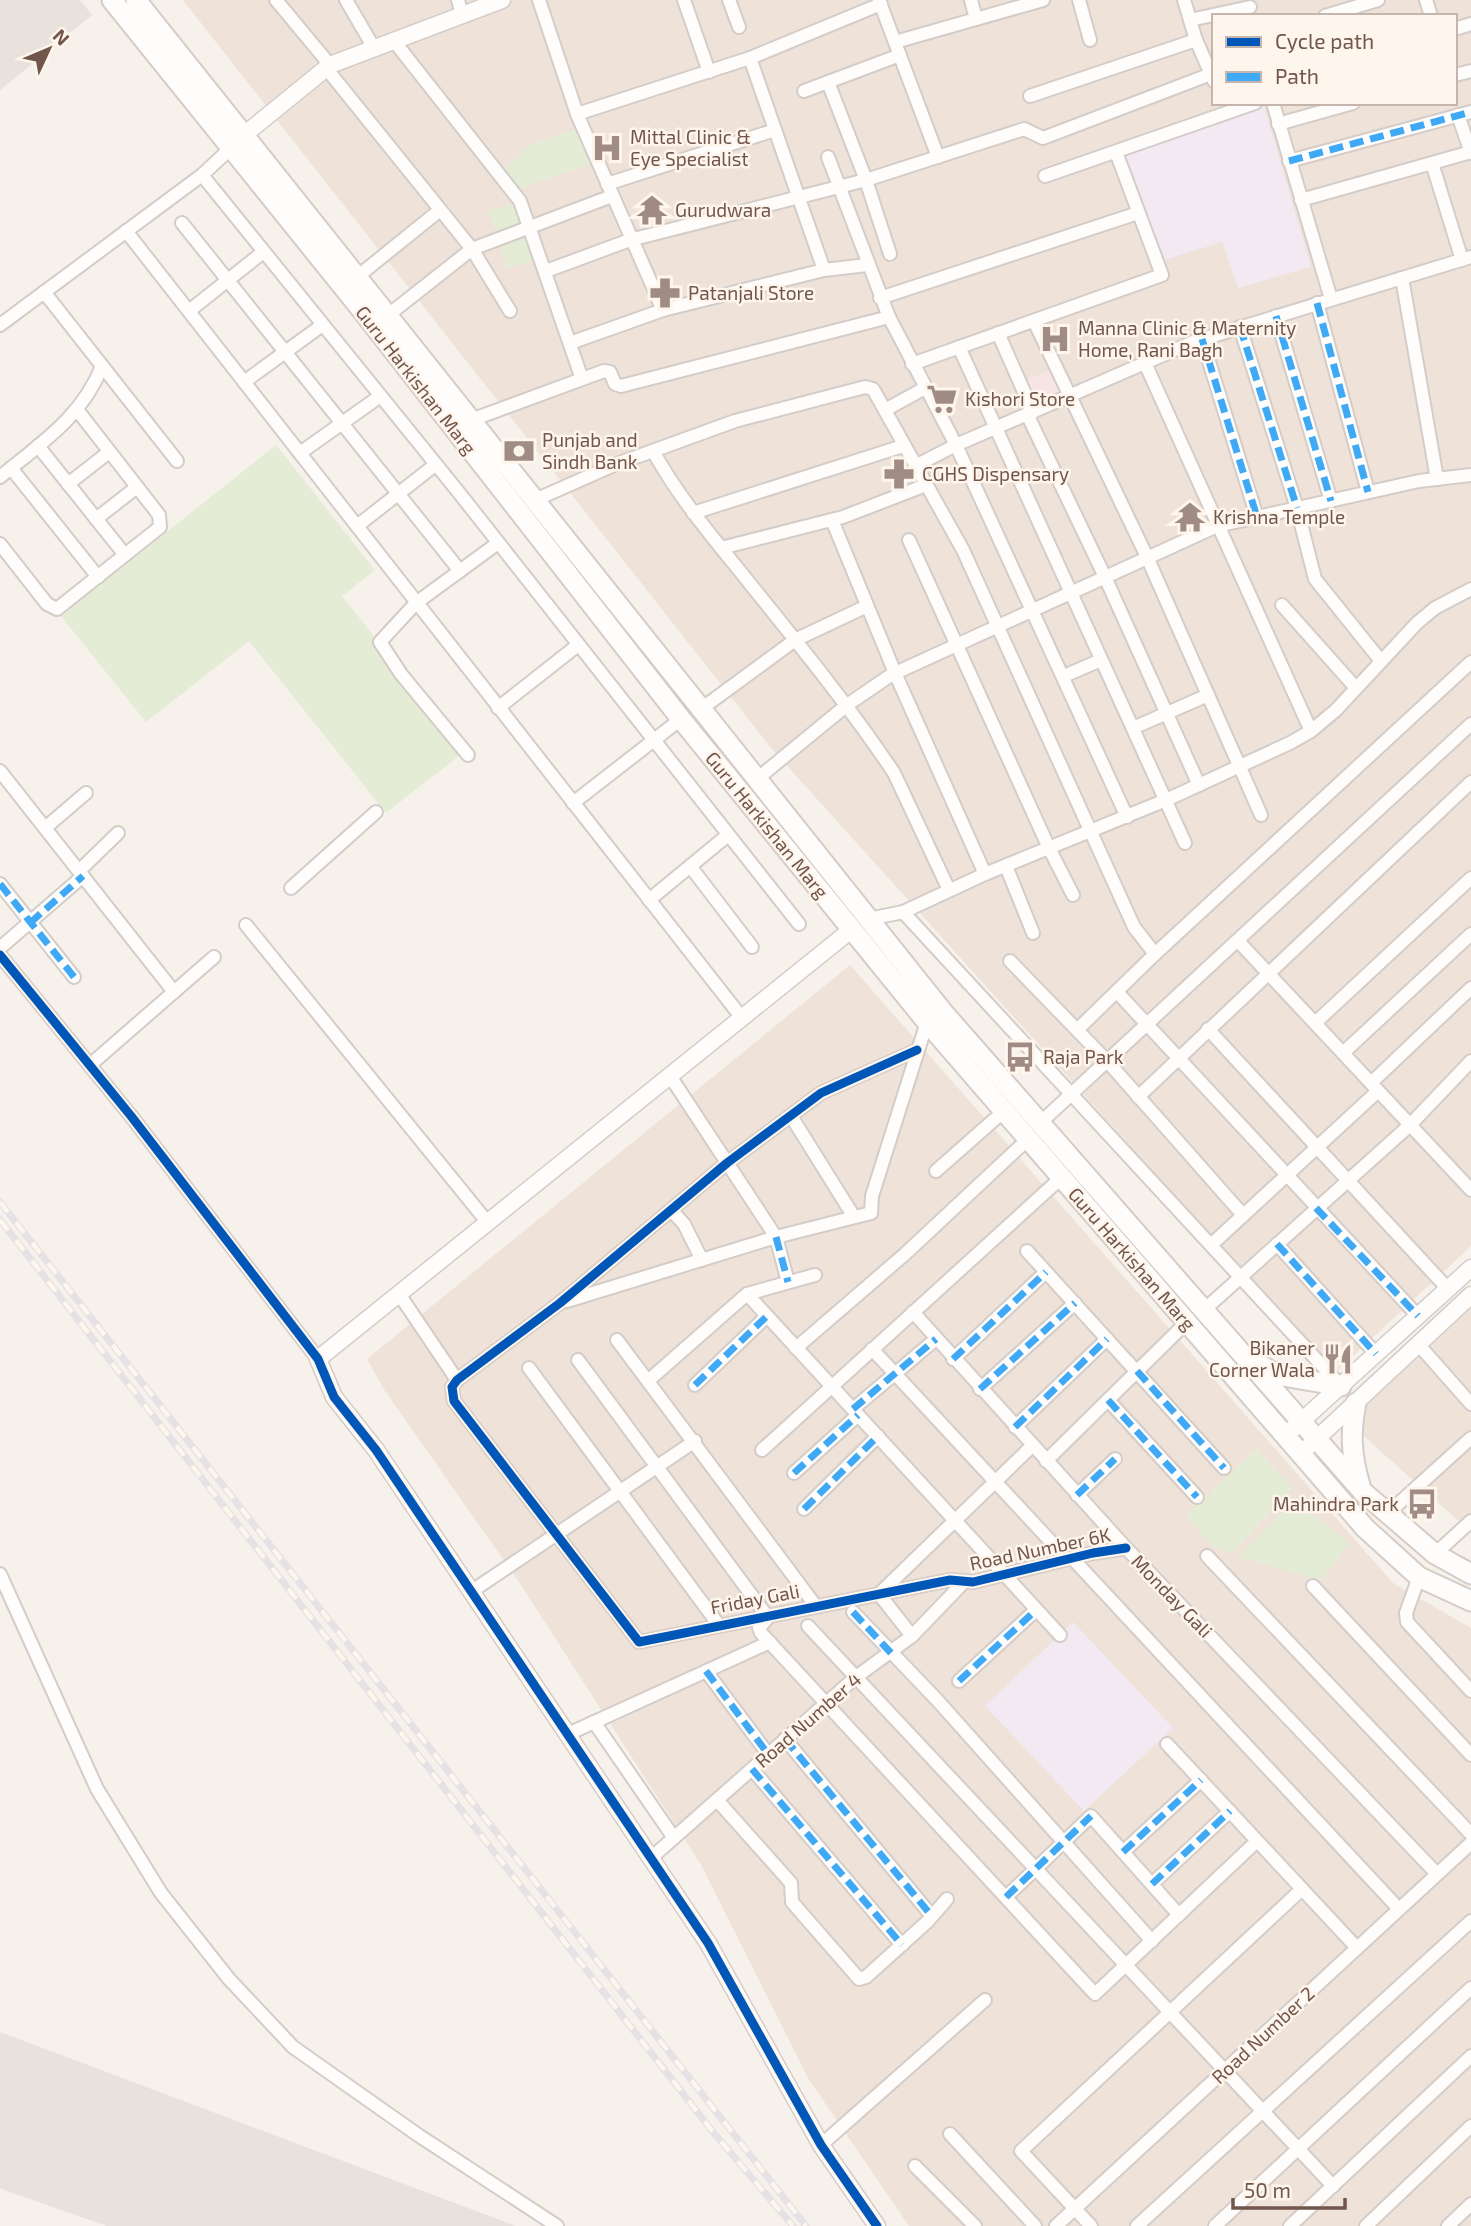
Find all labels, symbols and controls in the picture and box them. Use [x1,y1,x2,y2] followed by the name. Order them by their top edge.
[14,14,84,84] north arrow
[1212,14,1457,105] legend
[49,24,75,50] text: N
[1275,28,1374,53] text: Cycle path
[1275,63,1319,88] text: Path
[630,125,751,170] place label: Mittal Clinic & Eye Specialist
[590,131,624,165] hospital icon: Mittal Clinic & Eye Specialist
[635,193,669,227] temple icon: Gurudwara
[675,198,771,221] place label: Gurudwara
[648,276,682,310] pharmacy icon: Patanjali Store
[688,281,814,304] place label: Patanjali Store
[351,301,482,459] street label: Guru Harkishan Marg
[1078,316,1296,361] place label: Manna Clinic & Maternity Home, Rani Bagh
[1038,322,1072,356] hospital icon: Manna Clinic & Maternity Home, Rani Bagh
[925,382,959,416] supermarket icon: Kishori Store
[965,387,1075,410] place label: Kishori Store
[542,428,638,473] place label: Punjab and Sindh Bank
[502,434,536,468] bank icon: Punjab and Sindh Bank
[882,457,916,491] pharmacy icon: CGHS Dispensary
[922,462,1069,485] place label: CGHS Dispensary
[1173,500,1207,534] temple icon: Krishna Temple
[1213,505,1345,528] place label: Krishna Temple
[701,747,834,903] street label: Guru Harkishan Marg
[1003,1040,1037,1074] bus stop icon: Raja Park
[1043,1045,1124,1068] place label: Raja Park
[1064,1182,1201,1335] street label: Guru Harkishan Marg
[1209,1336,1315,1381] place label: Bikaner Corner Wala
[1321,1342,1355,1376] restaurant icon: Bikaner Corner Wala
[1405,1487,1439,1521] bus stop icon: Mahindra Park
[1273,1492,1399,1515] place label: Mahindra Park
[967,1522,1112,1575] street label: Road Number 6K
[1127,1549,1218,1642] street label: Monday Gali
[708,1579,801,1618] street label: Friday Gali
[750,1667,865,1772] street label: Road Number 4
[1207,1981,1319,2088] street label: Road Number 2
[1233,2166,1345,2210] scale bar
[1244,2177,1291,2202] text: 50 m

